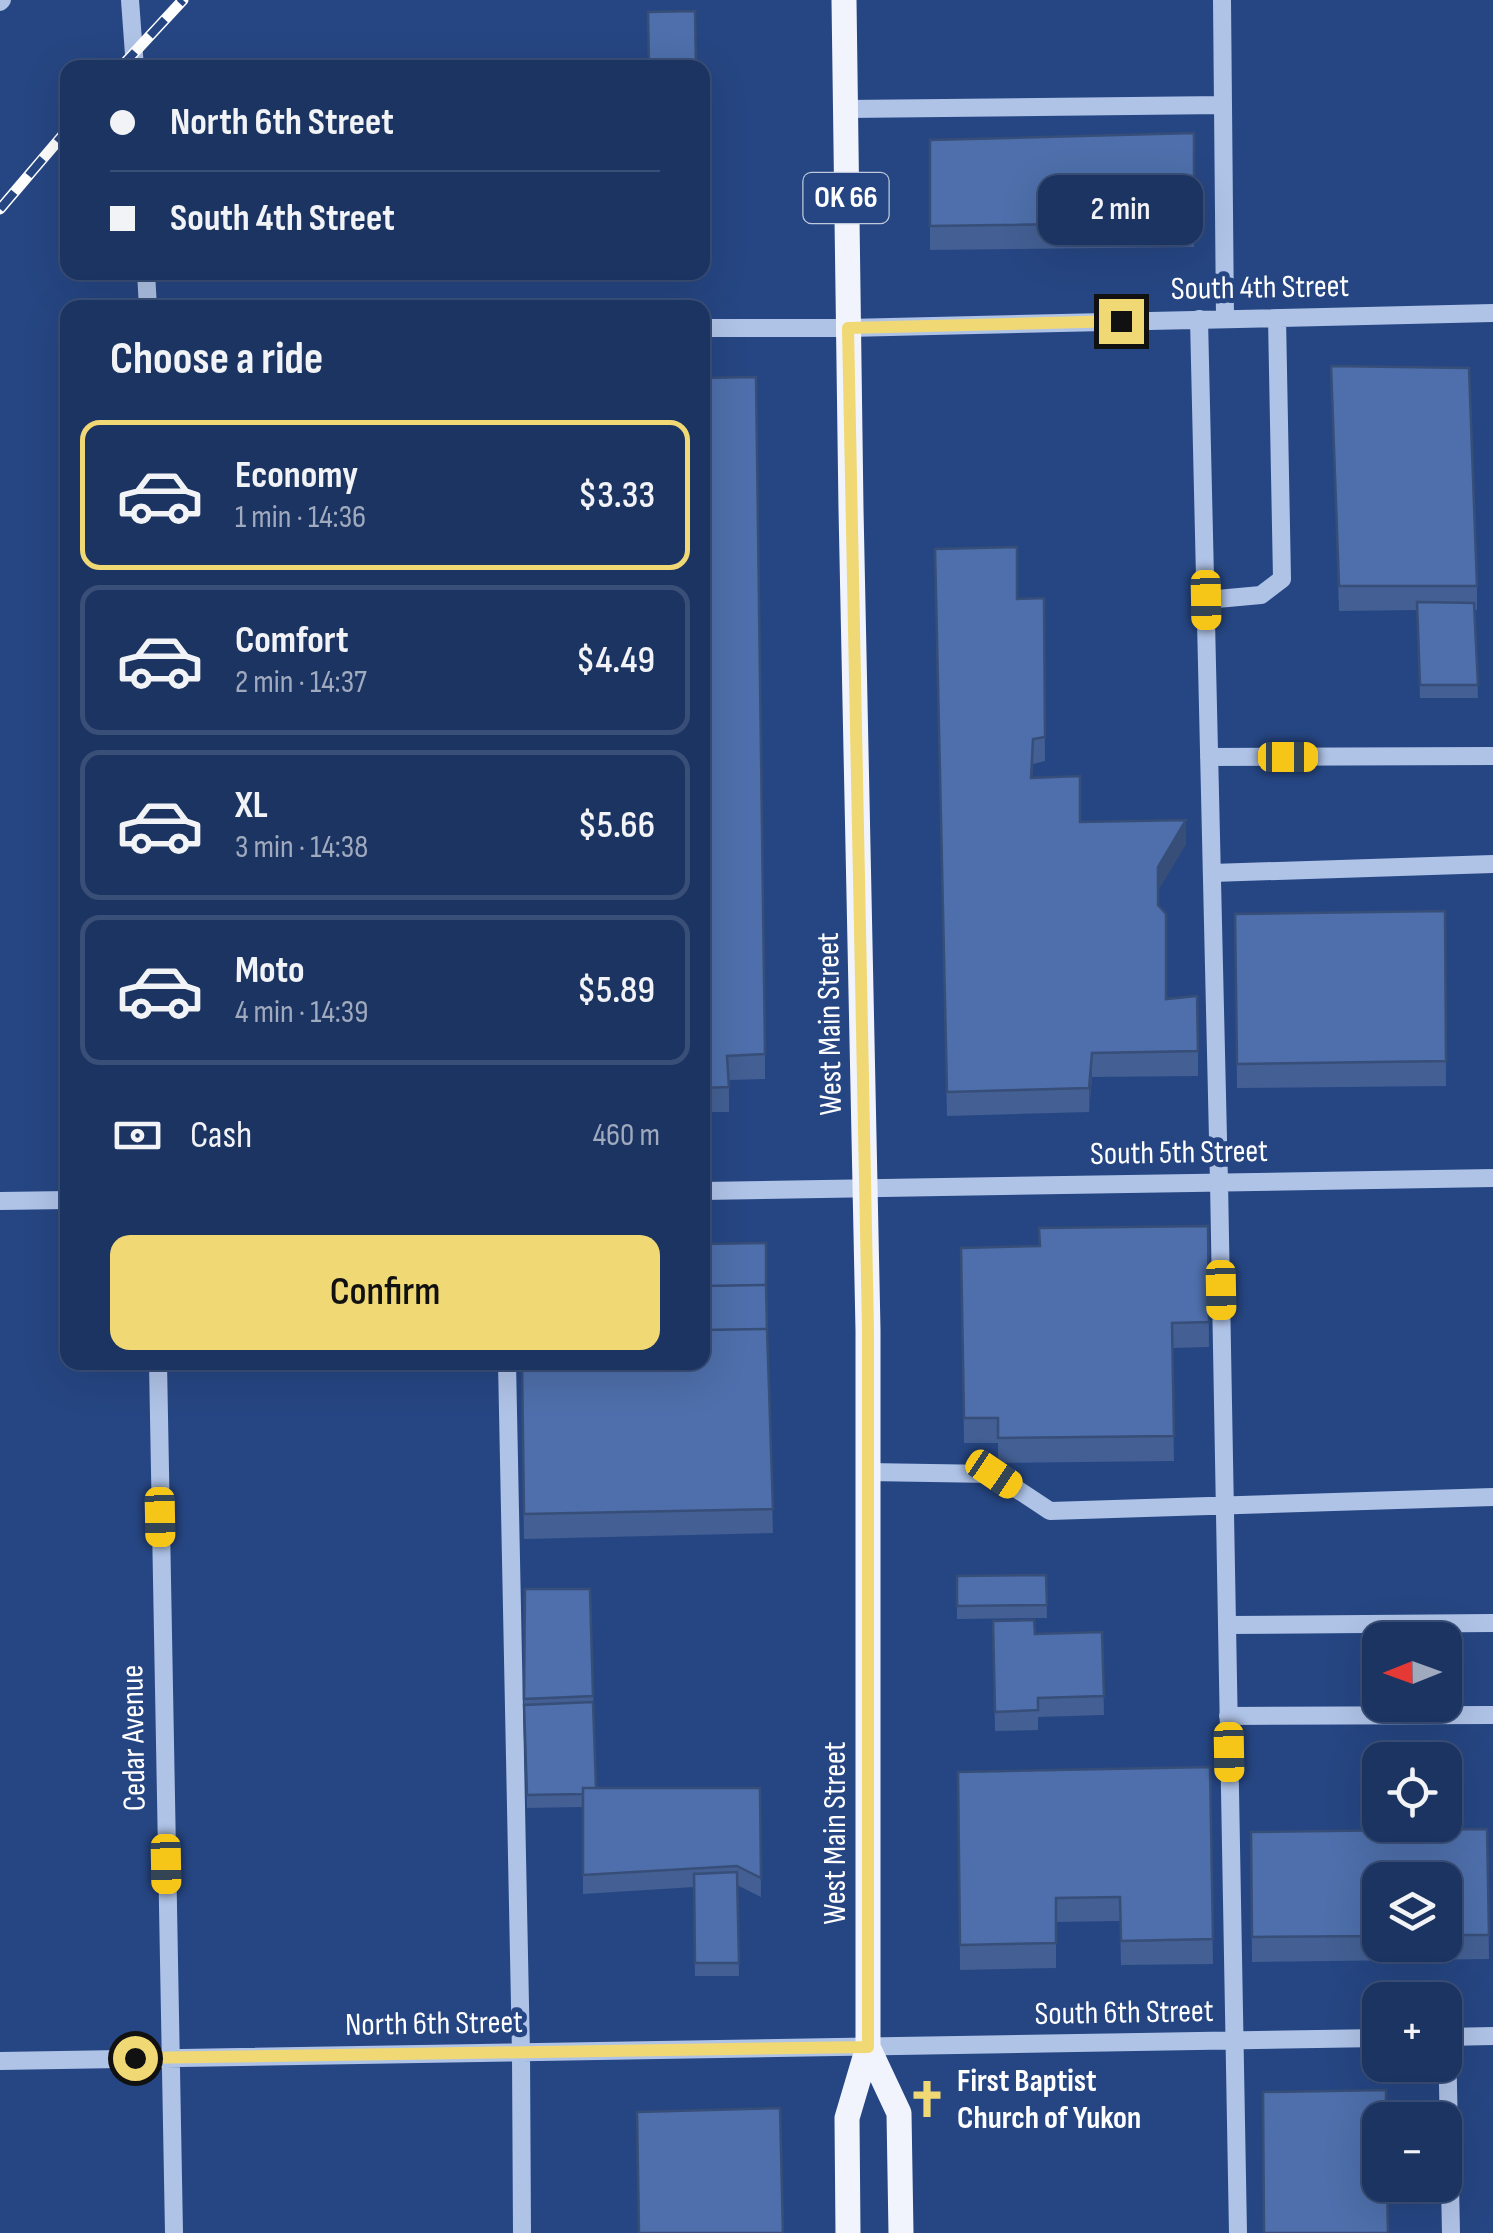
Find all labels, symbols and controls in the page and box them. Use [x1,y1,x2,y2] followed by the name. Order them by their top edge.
[170,100,394,145] text: North 6th Street
[804,173,888,223] road number: OK 66
[1038,176,1204,246] callout: 2 min
[1091,190,1150,229] text: 2 min
[170,196,395,241] text: South 4th Street
[1171,267,1349,309] street label: South 4th Street
[1099,299,1144,344] route end
[110,332,323,387] text: Choose a ride
[115,450,205,540] icon: car
[235,453,358,498] text: Economy
[578,473,655,518] text: $3.33
[235,498,366,537] text: 1 min · 14:36
[1190,570,1222,630] car
[115,615,205,705] icon: car
[235,618,349,663] text: Comfort
[576,638,655,683] text: $4.49
[235,663,367,702] text: 2 min · 14:37
[1258,742,1318,772] car
[115,780,205,870] icon: car
[235,783,268,828] text: XL
[578,803,655,848] text: $5.66
[235,828,368,867] text: 3 min · 14:38
[809,932,851,1116] street label: West Main Street
[115,945,205,1035] icon: car
[235,948,305,993] text: Moto
[577,968,655,1013] text: $5.89
[235,993,368,1032] text: 4 min · 14:39
[110,1108,165,1163] icon: cash
[190,1113,252,1158] text: Cash
[593,1116,660,1155] text: 460 m
[1090,1132,1268,1174] street label: South 5th Street
[110,1235,660,1350] button: Confirm
[1205,1260,1237,1320] car
[961,1445,1027,1503] car
[144,1487,176,1547] car
[1362,1622,1462,1722] north arrow
[1362,1622,1462,2202] map controls
[113,1665,155,1811] street label: Cedar Avenue
[1213,1722,1245,1782] car
[816,1741,855,1925] street label: West Main Street
[1362,1742,1462,1842] button: locate
[150,1834,182,1894] car
[1362,1862,1462,1962] button: layers
[1362,1982,1462,2082] button: +
[1034,1992,1214,2034] street label: South 6th Street
[345,2003,523,2045] street label: North 6th Street
[113,2036,158,2081] route start
[957,2062,1141,2138] place label: First Baptist Church of Yukon
[906,2078,948,2120] church icon: First Baptist Church of Yukon
[1362,2102,1462,2202] button: −

